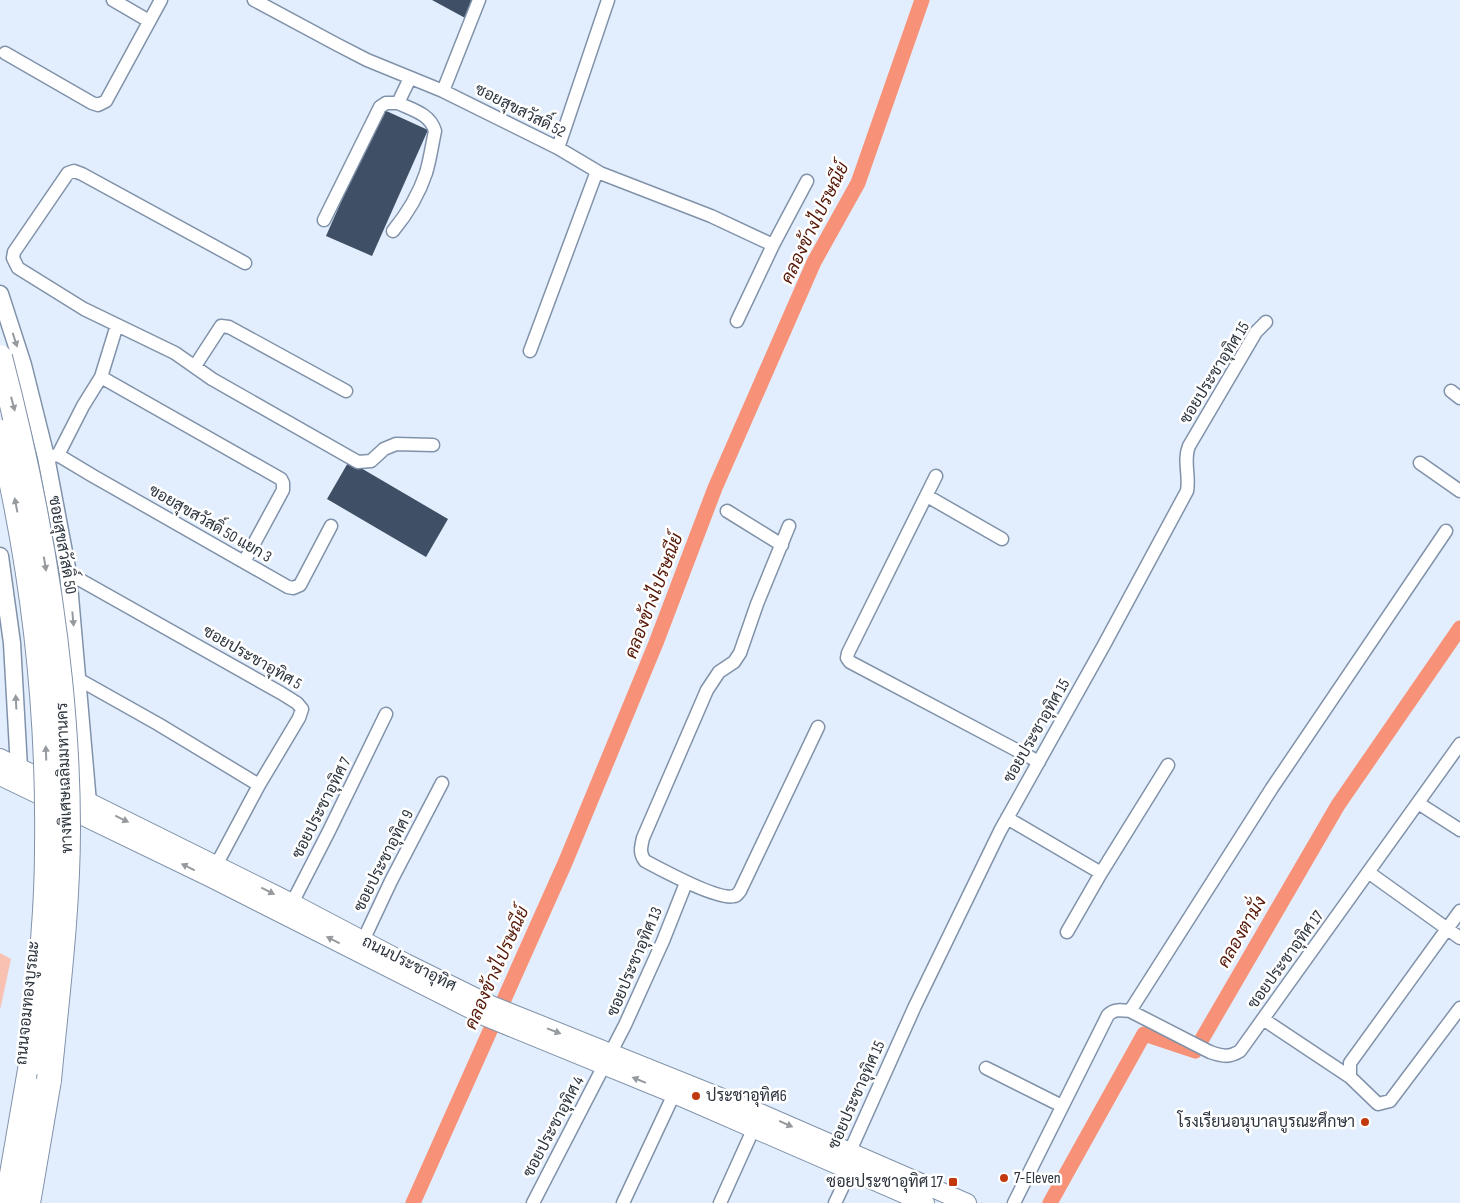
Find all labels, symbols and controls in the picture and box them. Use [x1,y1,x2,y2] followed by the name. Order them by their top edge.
[471,74,571,143] street label: ซอยสุขสวัสดิ์ 52
[774,155,855,287] water label: คลองข้างไปรษณีย์
[1175,318,1255,428] street label: ซอยประชาอุทิศ 15
[11,333,19,348] one-way arrow
[9,397,17,412] one-way arrow
[145,476,278,568] street label: ฃอยสุขสวัสดิ์ 50 แยก 3
[43,493,86,596] street label: ซอยสุขสวัสดิ์ 50
[12,498,20,513] one-way arrow
[618,526,689,662] water label: คลองข้างไปรษณีย์
[41,556,49,572] one-way arrow
[69,611,77,627] one-way arrow
[199,621,305,695] street label: ซอยประชาอุทิศ 5
[999,675,1075,787] street label: ซอยประชาอุทิศ 15
[11,693,19,709] one-way arrow
[52,702,77,854] street label: ทางพิเศษเฉลิมมหานคร
[42,745,50,761] one-way arrow
[287,753,357,862] street label: ซอยประชาอุทิศ 7
[349,806,419,916] street label: ซอยประชาอุทิศ 9
[115,815,129,823] one-way arrow
[181,863,195,871] one-way arrow
[260,887,275,895] one-way arrow
[1208,890,1271,971] water label: คลองตามั่ง
[458,899,535,1033] water label: คลองข้างไปรษณีย์
[602,904,668,1020] street label: ซอยประชาอุทิศ 13
[1243,906,1329,1013] street label: ซอยประชาอุทิศ 17
[358,931,460,997] street label: ถนนประชาอุทิศ
[326,936,340,944] one-way arrow
[12,940,45,1066] street label: ถนนจอมทองบูรณะ
[547,1028,562,1035] one-way arrow
[824,1037,890,1153] street label: ซอยประชาอุทิศ 15
[519,1073,590,1181] street label: ซอยประชาอุทิศ 4
[632,1075,646,1083] one-way arrow
[706,1086,787,1107] place label: ประชาอุทิศ6
[690,1090,702,1102] marker: ประชาอุทิศ6
[1177,1110,1355,1133] place label: โรงเรียนอนุบาลบูรณะศึกษา
[1359,1116,1371,1128] marker: โรงเรียนอนุบาลบูรณะศึกษา
[779,1121,793,1129] one-way arrow
[1014,1169,1061,1188] place label: 7-Eleven
[826,1172,944,1193] place label: ซอยประชาอุทิศ 17
[998,1172,1010,1184] marker: 7-Eleven
[947,1176,959,1188] marker: ซอยประชาอุทิศ 17

